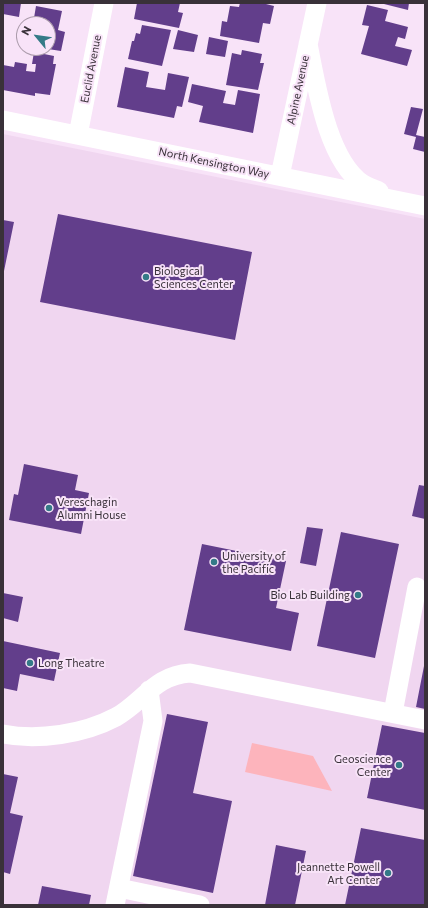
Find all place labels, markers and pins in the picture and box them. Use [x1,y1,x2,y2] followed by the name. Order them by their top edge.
[154,264,233,290] place label: Biological Sciences Center
[141,272,151,282] marker: Biological Sciences Center
[57,495,126,521] place label: Vereschagin Alumni House
[44,503,54,513] marker: Vereschagin Alumni House
[222,549,286,575] place label: University of the Pacific
[209,557,219,567] marker: University of the Pacific
[270,588,350,602] place label: Bio Lab Building
[353,590,363,600] marker: Bio Lab Building
[38,656,105,670] place label: Long Theatre
[25,658,35,668] marker: Long Theatre
[334,752,391,778] place label: Geoscience Center
[394,760,404,770] marker: Geoscience Center
[297,860,380,886] place label: Jeannette Powell Art Center
[383,868,393,878] marker: Jeannette Powell Art Center

